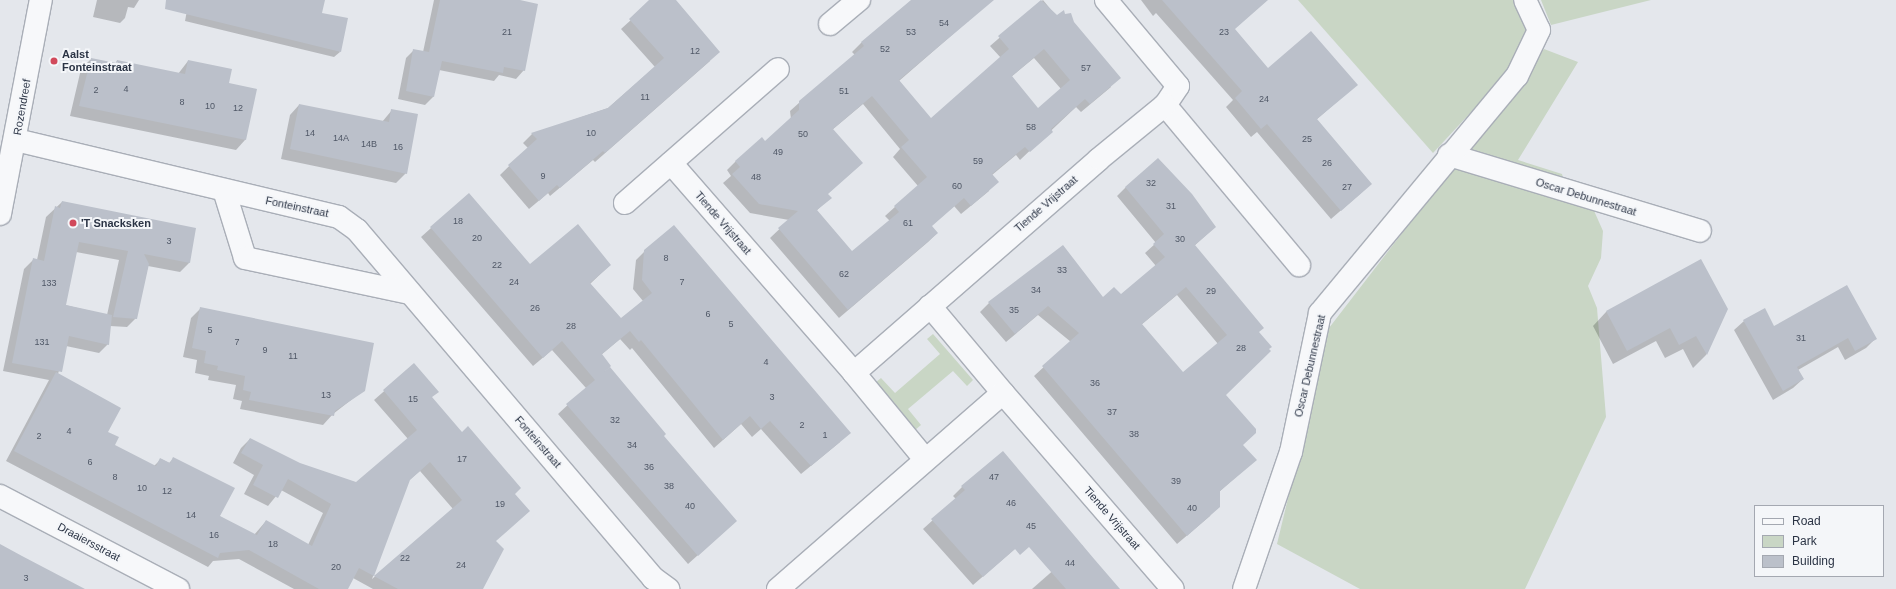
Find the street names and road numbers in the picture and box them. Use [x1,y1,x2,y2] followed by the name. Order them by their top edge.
[11,78,33,136] street label: Rozendreef
[1012,173,1080,235] street label: Tiende Vrijstraat
[1534,175,1638,219] street label: Oscar Debunnestraat
[692,189,754,257] street label: Tiende Vrijstraat
[264,194,330,220] street label: Fonteinstraat
[1292,314,1328,418] street label: Oscar Debunnestraat
[512,413,564,471] street label: Fonteinstraat
[1081,484,1143,552] street label: Tiende Vrijstraat
[55,520,123,564] street label: Draaiersstraat

